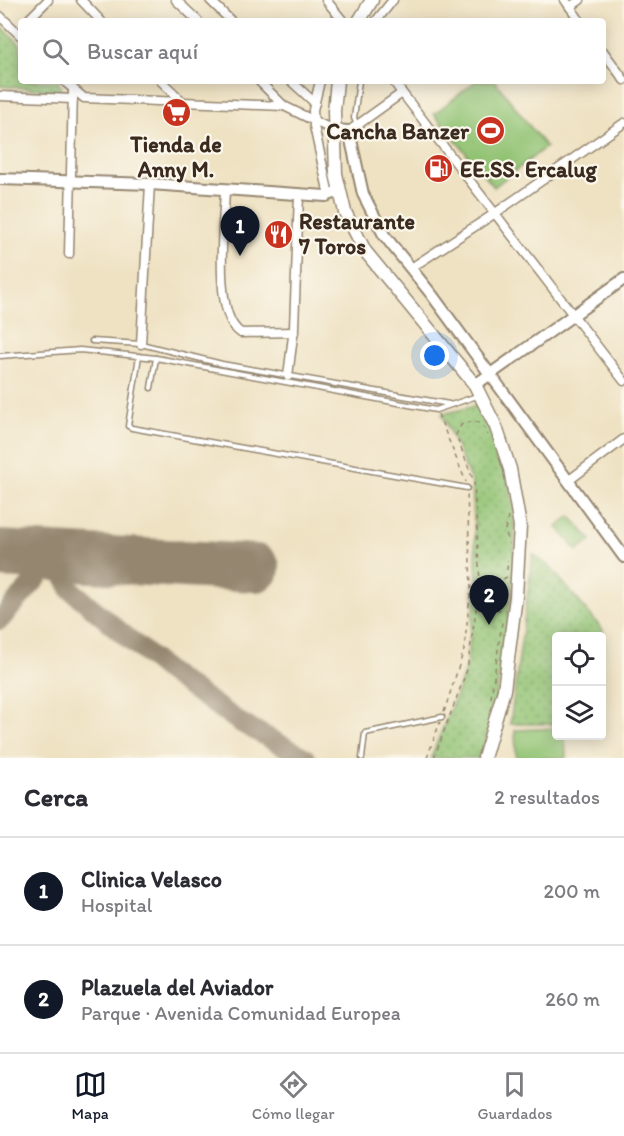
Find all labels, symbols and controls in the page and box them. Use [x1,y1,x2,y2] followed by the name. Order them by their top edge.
[18,18,606,84] search box
[39,35,72,68] icon: search
[87,38,198,65] text: Buscar aquí
[160,96,192,128] supermarket icon: Tienda de Anny M.
[474,115,506,147] sports icon: Cancha Banzer
[326,118,470,145] place label: Cancha Banzer
[129,131,222,183] place label: Tienda de Anny M.
[423,153,455,185] fuel station icon: EE.SS. Ercalug
[460,156,598,183] place label: EE.SS. Ercalug
[220,206,260,256] pin: 1
[298,208,415,260] place label: Restaurante 7 Toros
[262,218,294,250] restaurant icon: Restaurante 7 Toros
[420,341,449,370] your location
[470,576,508,625] pin: 2
[552,632,606,740] map controls
[552,632,606,686] button: locate
[552,686,606,740] button: layers
[24,781,88,813] text: Cerca
[494,785,600,809] text: 2 resultados
[81,866,222,893] text: Clinica Velasco
[39,879,48,903] text: 1
[544,879,600,903] text: 200 m
[81,893,153,917] text: Hospital
[81,974,273,1001] text: Plazuela del Aviador
[38,987,49,1011] text: 2
[545,987,600,1011] text: 260 m
[81,1001,401,1025] text: Parque · Avenida Comunidad Europea
[71,1068,109,1123] tab: Mapa
[252,1068,335,1123] tab: Cómo llegar
[477,1068,552,1123] tab: Guardados

